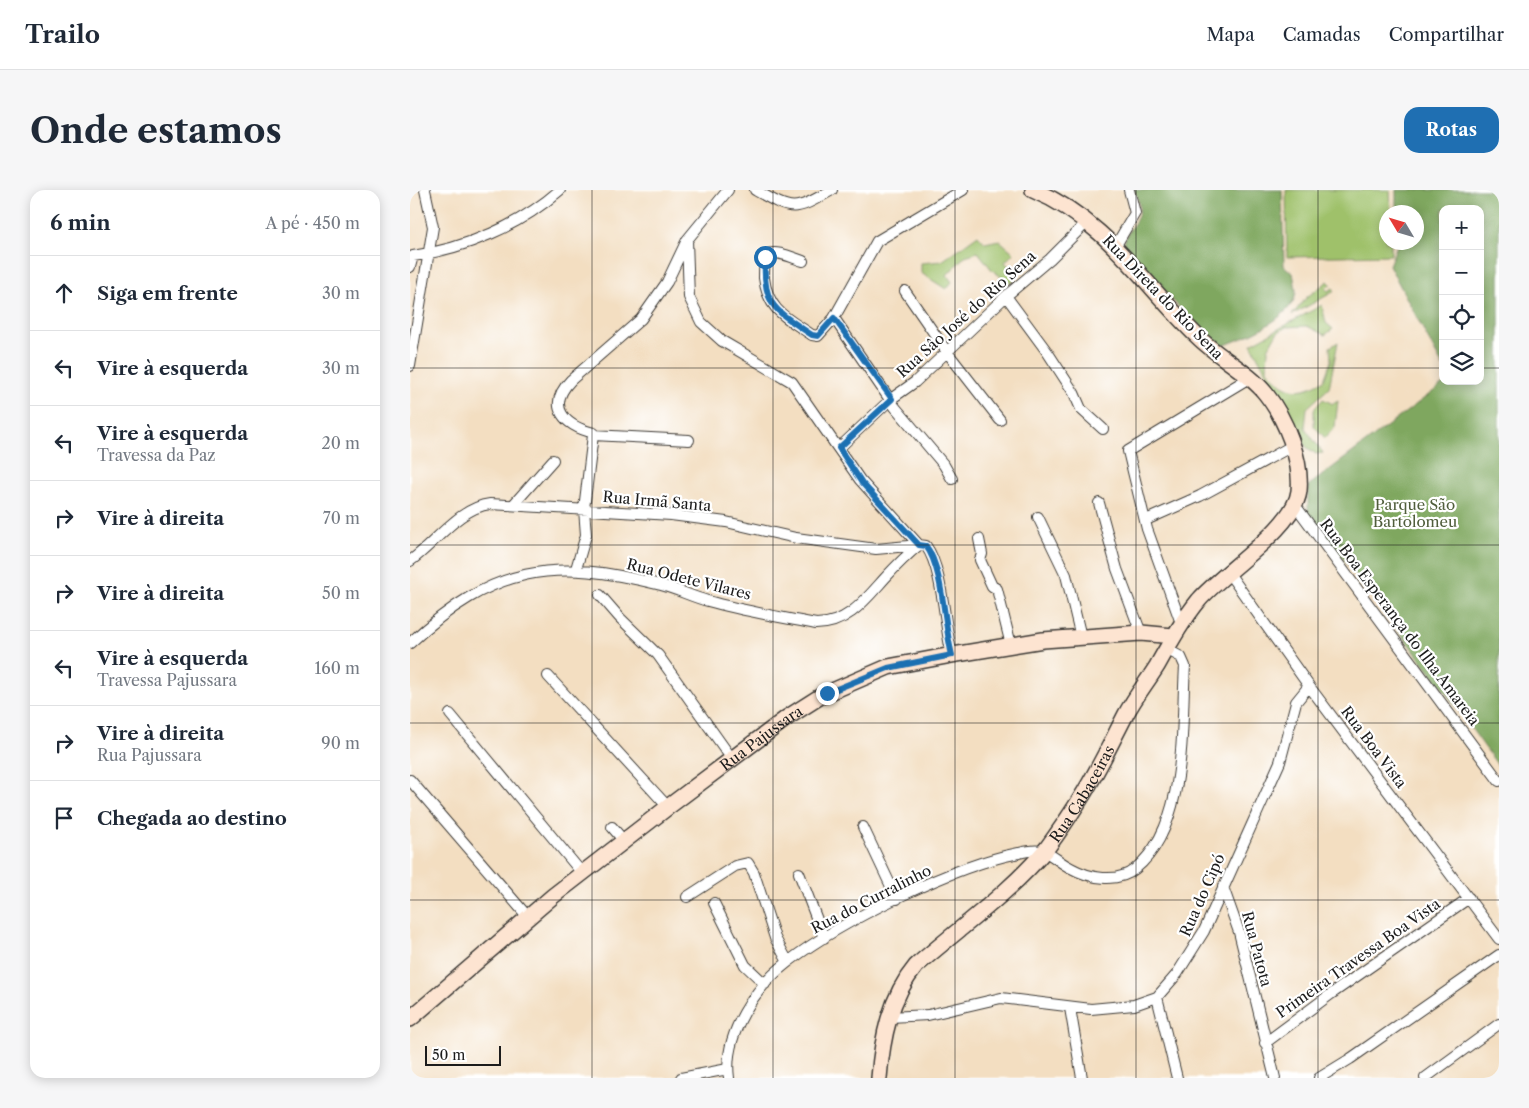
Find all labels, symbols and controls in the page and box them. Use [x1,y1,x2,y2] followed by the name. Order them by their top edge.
[25,20,100,49] text: Trailo
[1207,24,1255,46] text: Mapa
[1283,24,1361,46] text: Camadas
[1389,24,1504,46] text: Compartilhar
[1404,107,1499,153] button: Rotas
[30,109,282,152] text: Onde estamos
[1379,205,1424,250] north arrow
[1439,205,1484,385] map controls
[1439,205,1484,250] button: +
[50,210,111,235] text: 6 min
[265,213,360,233] text: A pé · 450 m
[1099,231,1228,363] street label: Rua Direta do Rio Sena
[754,246,777,269] route start
[892,246,1040,382] street label: Rua Sâo José do Rio Sena
[1439,250,1484,295] button: −
[50,279,78,307] icon: ahead
[97,282,238,305] text: Siga em frente
[322,283,360,303] text: 30 m
[1439,295,1484,340] button: locate
[1439,340,1484,385] button: layers
[50,354,78,382] icon: left
[97,357,248,380] text: Vire à esquerda
[322,358,360,378] text: 30 m
[97,422,248,445] text: Vire à esquerda
[50,429,78,457] icon: left
[321,433,360,453] text: 20 m
[97,445,216,465] text: Travessa da Paz
[602,487,712,515] street label: Rua Irmã Santa
[1373,495,1457,531] park label: Parque São Bartolomeu
[50,504,78,532] icon: right
[97,507,224,530] text: Vire à direita
[323,508,360,528] text: 70 m
[1316,515,1484,729] street label: Rua Boa Esperança do Ilha Amareia
[625,554,753,604] street label: Rua Odete Vilares
[50,579,78,607] icon: right
[97,582,224,605] text: Vire à direita
[322,583,360,603] text: 50 m
[97,647,248,670] text: Vire à esquerda
[50,654,78,682] icon: left
[315,658,360,678] text: 160 m
[97,670,237,690] text: Travessa Pajussara
[816,682,839,705] route end
[716,701,806,775] street label: Rua Pajussara
[1337,702,1411,792] street label: Rua Boa Vista
[97,722,224,745] text: Vire à direita
[50,729,78,757] icon: right
[321,733,360,753] text: 90 m
[1045,742,1118,846] street label: Rua Cabaceiras
[97,745,202,765] text: Rua Pajussara
[50,804,78,832] icon: arrive
[97,807,287,830] text: Chegada ao destino
[1175,851,1229,939] street label: Rua do Cipó
[808,860,934,938] street label: Rua do Curralinho
[1272,894,1444,1022] street label: Primeira Travessa Boa Vista
[1238,909,1276,989] street label: Rua Patota
[425,1043,501,1066] scale bar
[432,1046,465,1064] text: 50 m

